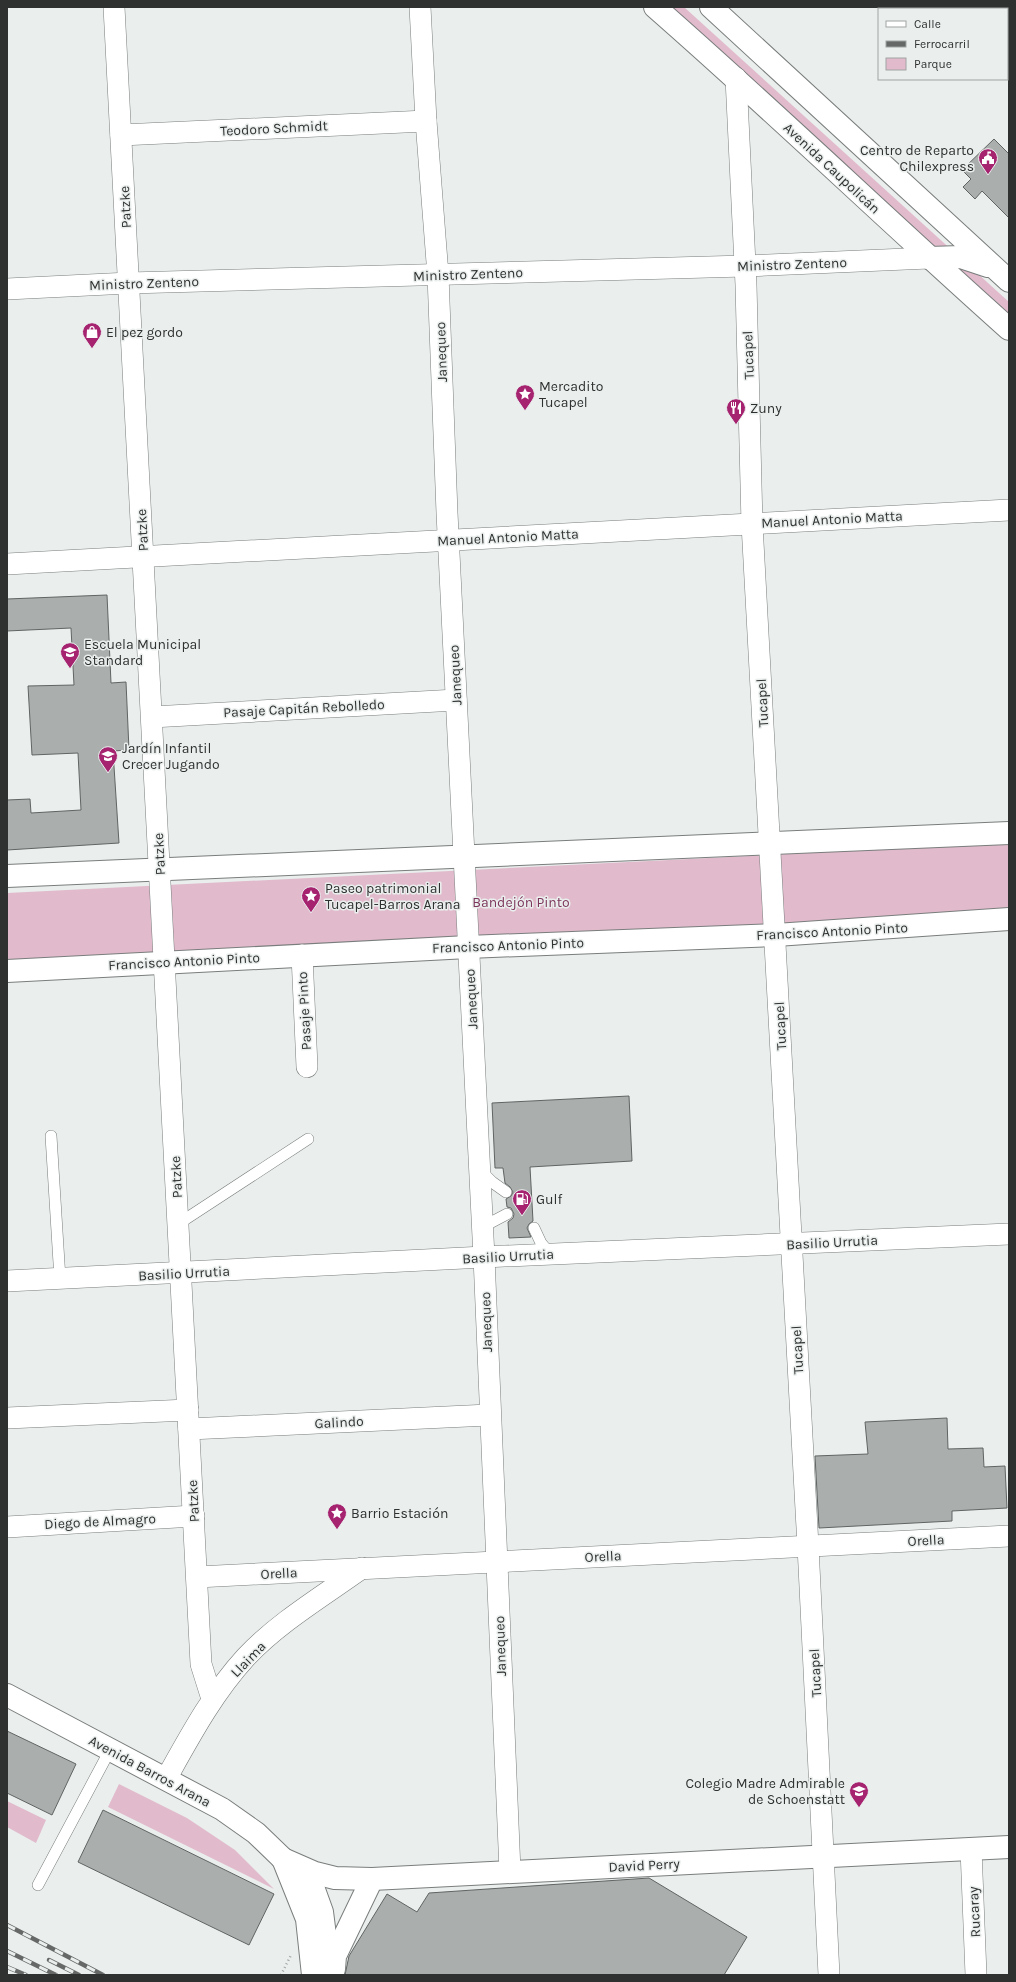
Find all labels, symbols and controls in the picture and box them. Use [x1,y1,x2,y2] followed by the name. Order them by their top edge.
[878,8,1008,80] legend
[914,17,941,31] text: Calle
[914,37,970,51] text: Ferrocarril
[914,57,952,71] text: Parque
[220,117,328,140] street label: Teodoro Schmidt
[780,119,884,218] street label: Avenida Caupolicán
[860,142,974,175] place label: Centro de Reparto Chilexpress
[977,147,999,175] public building icon: Centro de Reparto Chilexpress
[116,185,135,229] street label: Patzke
[737,254,847,275] street label: Ministro Zenteno
[413,264,523,285] street label: Ministro Zenteno
[89,273,199,294] street label: Ministro Zenteno
[81,321,103,349] shop icon: El pez gordo
[432,321,451,383] street label: Janequeo
[106,324,183,341] place label: El pez gordo
[739,330,758,380] street label: Tucapel
[539,378,603,411] place label: Mercadito Tucapel
[514,383,536,411] place icon: Mercadito Tucapel
[725,397,747,425] restaurant icon: Zuny
[750,400,782,417] place label: Zuny
[761,507,903,532] street label: Manuel Antonio Matta
[133,508,152,552] street label: Patzke
[437,525,579,550] street label: Manuel Antonio Matta
[84,636,201,669] place label: Escuela Municipal Standard
[59,641,81,669] school or university icon: Escuela Municipal Standard
[445,644,466,706] street label: Janequeo
[753,678,772,728] street label: Tucapel
[223,696,385,721] street label: Pasaje Capitán Rebolledo
[122,740,220,773] place label: Jardín Infantil Crecer Jugando
[97,745,119,773] school or university icon: Jardín Infantil Crecer Jugando
[150,832,169,876] street label: Patzke
[325,880,460,913] place label: Paseo patrimonial Tucapel-Barros Arana
[300,885,322,913] place icon: Paseo patrimonial Tucapel-Barros Arana
[472,894,570,911] park label: Bandejón Pinto
[756,919,908,944] street label: Francisco Antonio Pinto
[432,934,584,957] street label: Francisco Antonio Pinto
[108,949,260,974] street label: Francisco Antonio Pinto
[461,968,482,1030] street label: Janequeo
[294,971,315,1051] street label: Pasaje Pinto
[771,1001,790,1051] street label: Tucapel
[167,1155,186,1199] street label: Patzke
[511,1188,533,1216] fuel station icon: Gulf
[536,1191,562,1208] place label: Gulf
[786,1232,878,1253] street label: Basilio Urrutia
[462,1246,554,1267] street label: Basilio Urrutia
[138,1263,230,1284] street label: Basilio Urrutia
[477,1291,496,1353] street label: Janequeo
[788,1325,807,1375] street label: Tucapel
[314,1413,364,1432] street label: Galindo
[184,1479,203,1523] street label: Patzke
[326,1502,348,1530] place icon: Barrio Estación
[351,1505,448,1522] place label: Barrio Estación
[44,1510,156,1533] street label: Diego de Almagro
[907,1531,945,1550] street label: Orella
[584,1547,622,1566] street label: Orella
[260,1564,298,1583] street label: Orella
[491,1615,510,1677] street label: Janequeo
[227,1638,269,1681] street label: Llaima
[806,1648,825,1698] street label: Tucapel
[86,1732,214,1811] street label: Avenida Barros Arana
[685,1775,845,1808] place label: Colegio Madre Admirable de Schoenstatt
[848,1780,870,1808] school or university icon: Colegio Madre Admirable de Schoenstatt
[608,1855,681,1876] street label: David Perry
[965,1885,984,1938] street label: Rucaray

